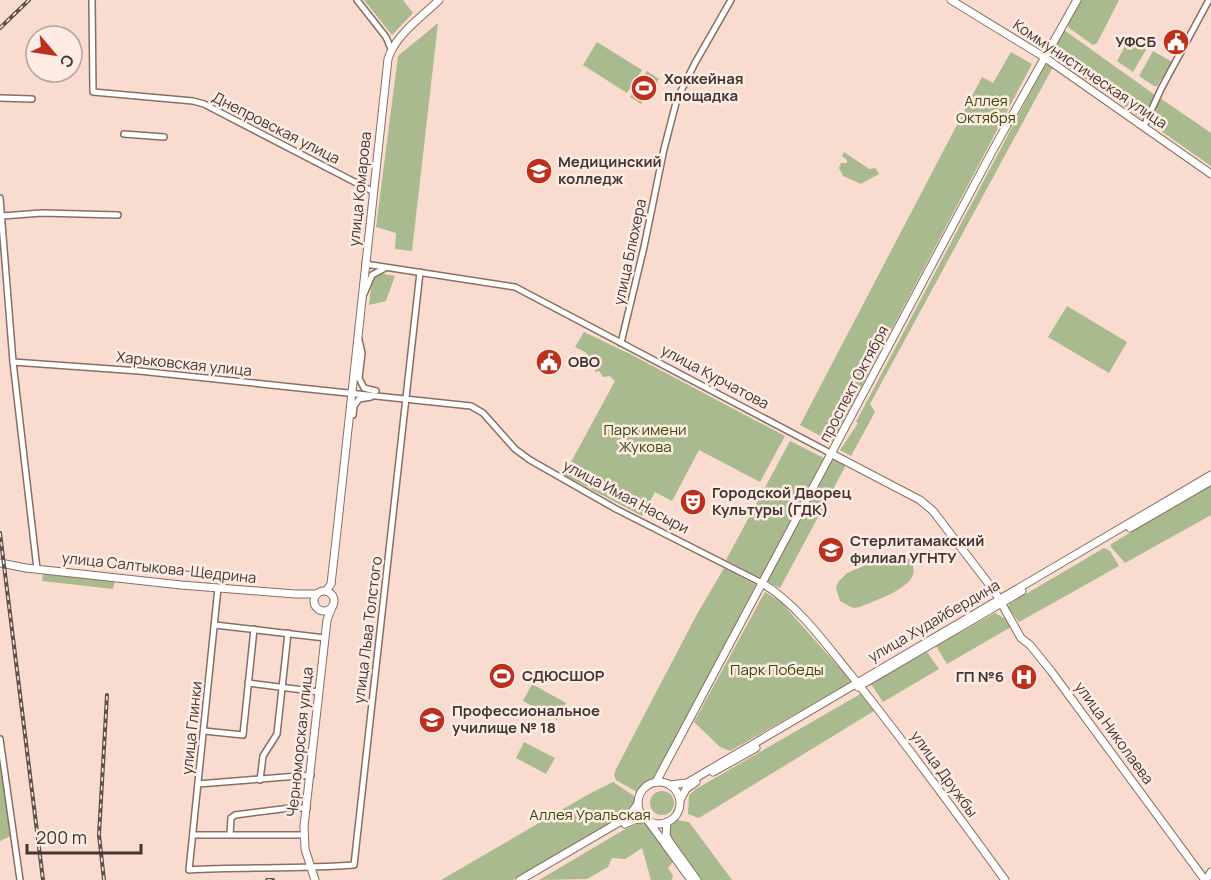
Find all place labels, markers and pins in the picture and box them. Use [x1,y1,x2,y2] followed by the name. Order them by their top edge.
[1161,27,1191,57] public building icon: УФСБ
[1115,31,1156,52] place label: УФСБ
[664,68,744,106] place label: Хоккейная площадка
[629,73,659,103] sports icon: Хоккейная площадка
[558,151,662,189] place label: Медицинский колледж
[524,156,554,186] school or university icon: Медицинский колледж
[534,347,564,377] public building icon: ОВО
[568,351,600,372] place label: ОВО
[712,482,851,520] place label: Городской Дворец Культуры (ГДК)
[678,487,708,517] theatre icon: Городской Дворец Культуры (ГДК)
[850,530,984,568] place label: Стерлитамакский филиал УГНТУ
[816,535,846,565] school or university icon: Стерлитамакский филиал УГНТУ
[487,661,517,691] sports icon: СДЮСШОР
[1009,662,1039,692] hospital icon: ГП №6
[522,665,605,686] place label: СДЮСШОР
[956,666,1004,687] place label: ГП №6
[452,700,600,738] place label: Профессиональное училище № 18
[417,705,447,735] school or university icon: Профессиональное училище № 18

